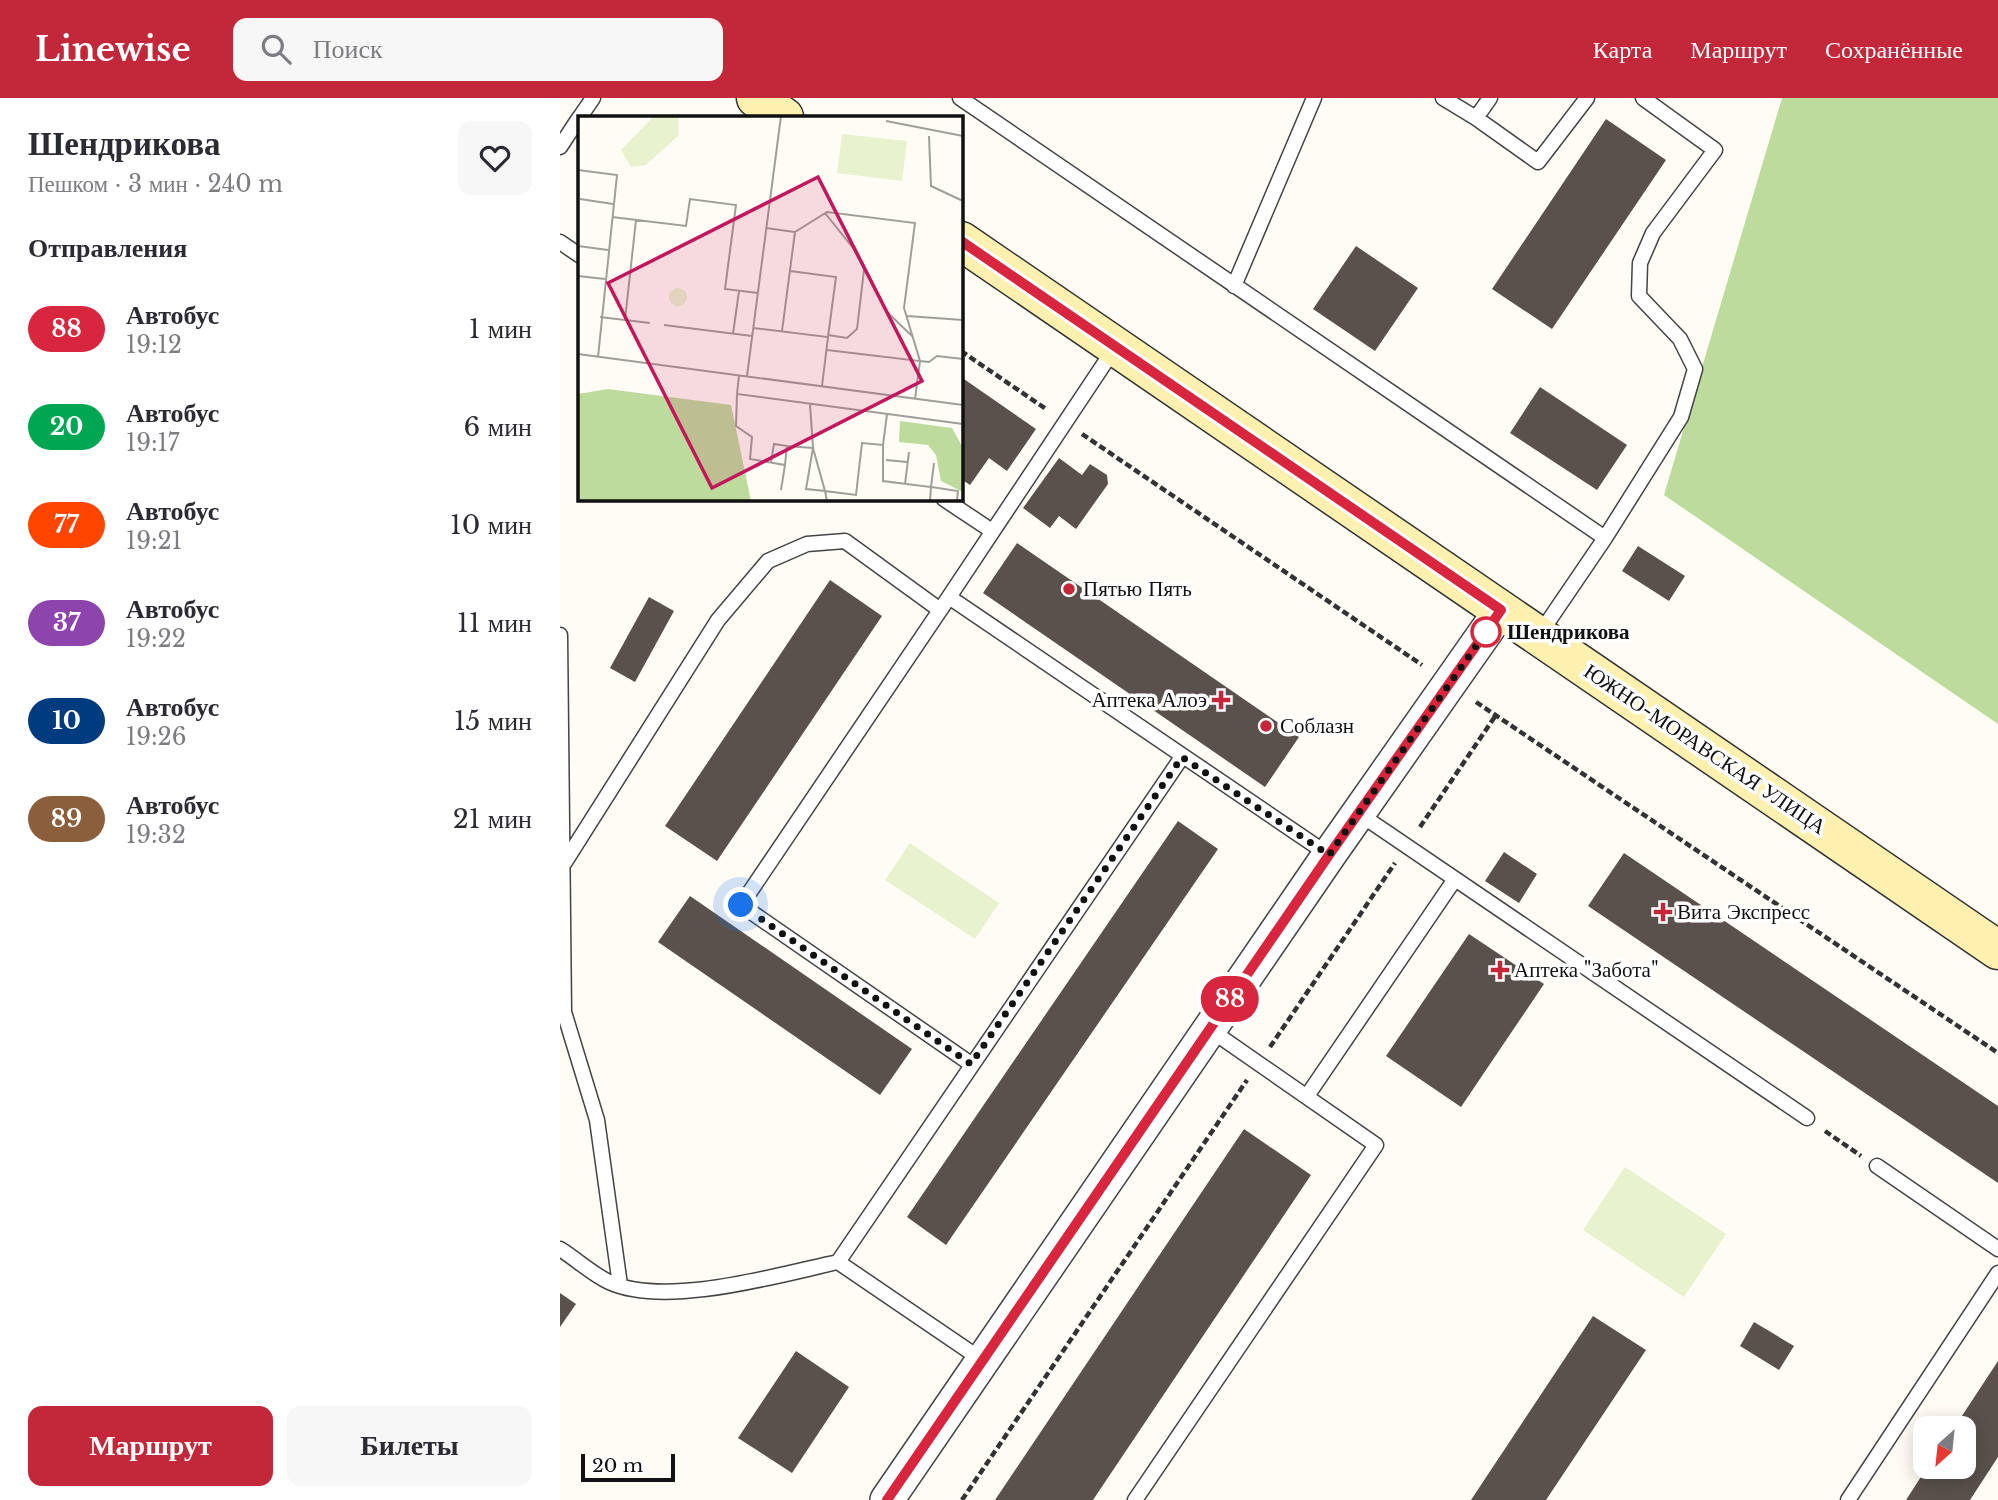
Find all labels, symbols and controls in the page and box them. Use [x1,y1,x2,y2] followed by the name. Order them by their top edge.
[233,18,723,81] search box
[35,29,191,70] text: Linewise
[257,30,295,68] icon: search
[313,33,383,65] text: Поиск
[1593,35,1652,64] text: Карта
[1690,35,1787,64] text: Маршрут
[1825,35,1963,64] text: Сохранённые
[578,116,962,500] inset map
[458,121,532,195] button: heart
[28,123,221,164] text: Шендрикова
[28,170,283,198] text: Пешком · 3 мин · 240 m
[28,232,187,264] text: Отправления
[126,299,219,331] text: Автобус
[469,313,532,345] text: 1 мин
[51,314,82,343] text: 88
[126,331,182,359] text: 19:12
[126,397,219,429] text: Автобус
[464,411,532,443] text: 6 мин
[50,412,83,441] text: 20
[126,429,179,457] text: 19:17
[126,495,219,527] text: Автобус
[450,509,532,541] text: 10 мин
[54,510,79,539] text: 77
[126,527,182,555] text: 19:21
[1083,576,1192,602] place label: Пятью Пять
[1061,581,1077,597] marker: Пятью Пять
[126,593,219,625] text: Автобус
[457,607,532,639] text: 11 мин
[53,608,80,637] text: 37
[1471,617,1501,647] marker: Шендрикова
[1507,619,1630,645] place label: Шендрикова
[126,625,186,653] text: 19:22
[1579,658,1832,840] street label: ЮЖНО-МОРАВСКАЯ УЛИЦА
[1091,687,1207,713] place label: Аптека Алоэ
[126,691,219,723] text: Автобус
[1213,692,1229,708] marker: Аптека Алоэ
[454,705,532,737] text: 15 мин
[52,706,81,735] text: 10
[1280,713,1354,739] place label: Соблазн
[1258,718,1274,734] marker: Соблазн
[126,723,187,751] text: 19:26
[126,789,219,821] text: Автобус
[453,803,532,835] text: 21 мин
[51,804,82,833] text: 89
[126,821,186,849] text: 19:32
[723,887,758,922] your location
[1677,899,1810,925] place label: Вита Экспресс
[1655,904,1671,920] marker: Вита Экспресс
[1514,957,1659,983] place label: Аптека "Забота"
[1492,962,1508,978] marker: Аптека "Забота"
[1198,976,1262,1022] line badge: 88
[1215,984,1245,1013] text: 88
[28,1406,273,1486] button: Маршрут
[287,1406,532,1486] button: Билеты
[1913,1416,1976,1479] north arrow
[1913,1416,1976,1479] map controls
[581,1451,676,1483] scale bar
[592,1454,643,1477] text: 20 m

